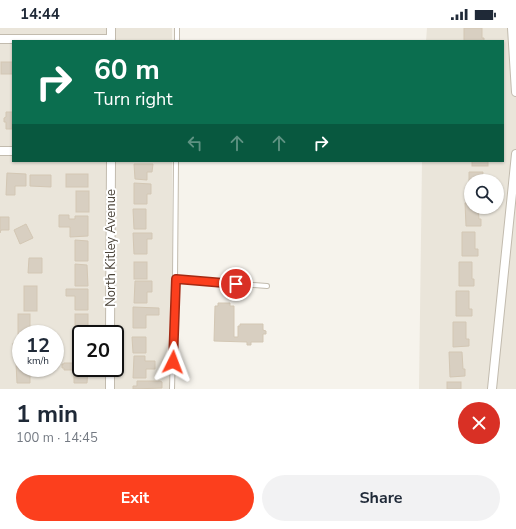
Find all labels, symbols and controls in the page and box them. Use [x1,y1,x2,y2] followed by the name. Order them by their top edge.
[20,4,60,24] text: 14:44
[94,51,160,89] text: 60 m
[28,56,80,108] icon: right
[94,87,173,111] text: Turn right
[184,132,206,154] icon: left
[226,132,248,154] icon: ahead
[268,132,290,154] icon: ahead
[310,132,332,154] icon: right
[464,174,504,214] map controls
[464,174,504,214] button: search
[102,189,120,307] street label: North Kitley Avenue
[219,267,253,301] pin
[225,273,247,295] icon: arrive
[72,325,124,377] speed limit sign: 20
[26,332,50,359] text: 12
[152,341,194,383] position arrow
[27,354,49,368] text: km/h
[16,398,78,430] text: 1 min
[458,402,500,444] button: close
[16,429,98,447] text: 100 m · 14:45
[16,475,254,521] button: Exit
[262,475,500,521] button: Share

